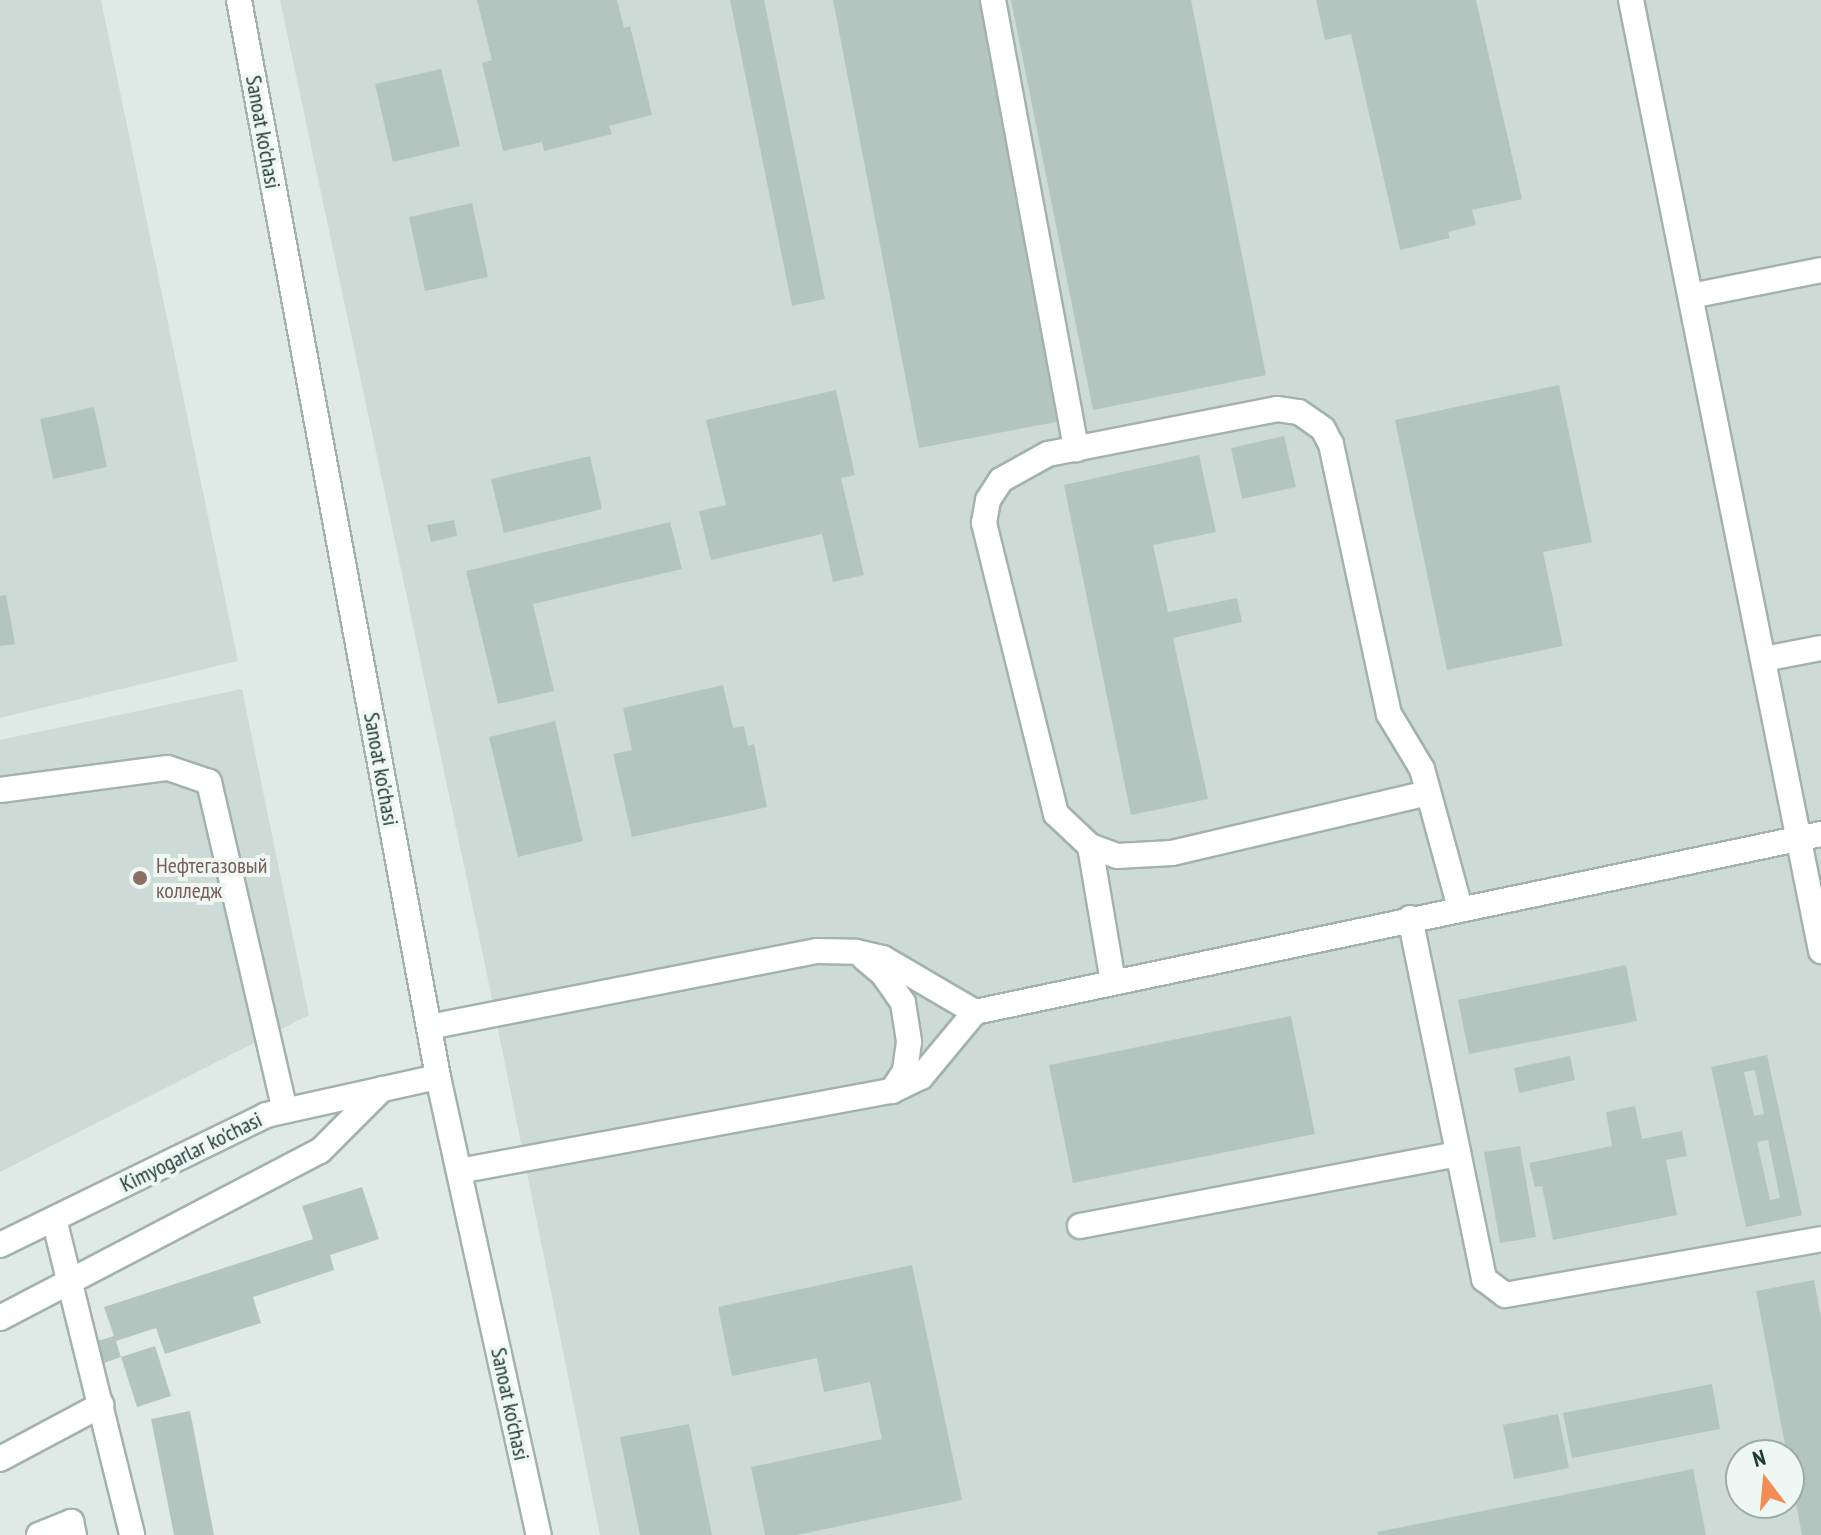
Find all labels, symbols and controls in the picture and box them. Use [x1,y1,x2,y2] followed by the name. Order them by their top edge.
[240,73,286,191] street label: Sanoat ko'chasi
[358,710,404,828] street label: Sanoat ko'chasi
[156,852,267,904] place label: Нефтегазовый колледж
[131,869,149,887] marker: Нефтегазовый колледж
[116,1106,266,1198] street label: Kimyogarlar ko'chasi
[485,1345,535,1463] street label: Sanoat ko'chasi
[1725,1439,1805,1519] north arrow
[1749,1443,1769,1473] text: N

